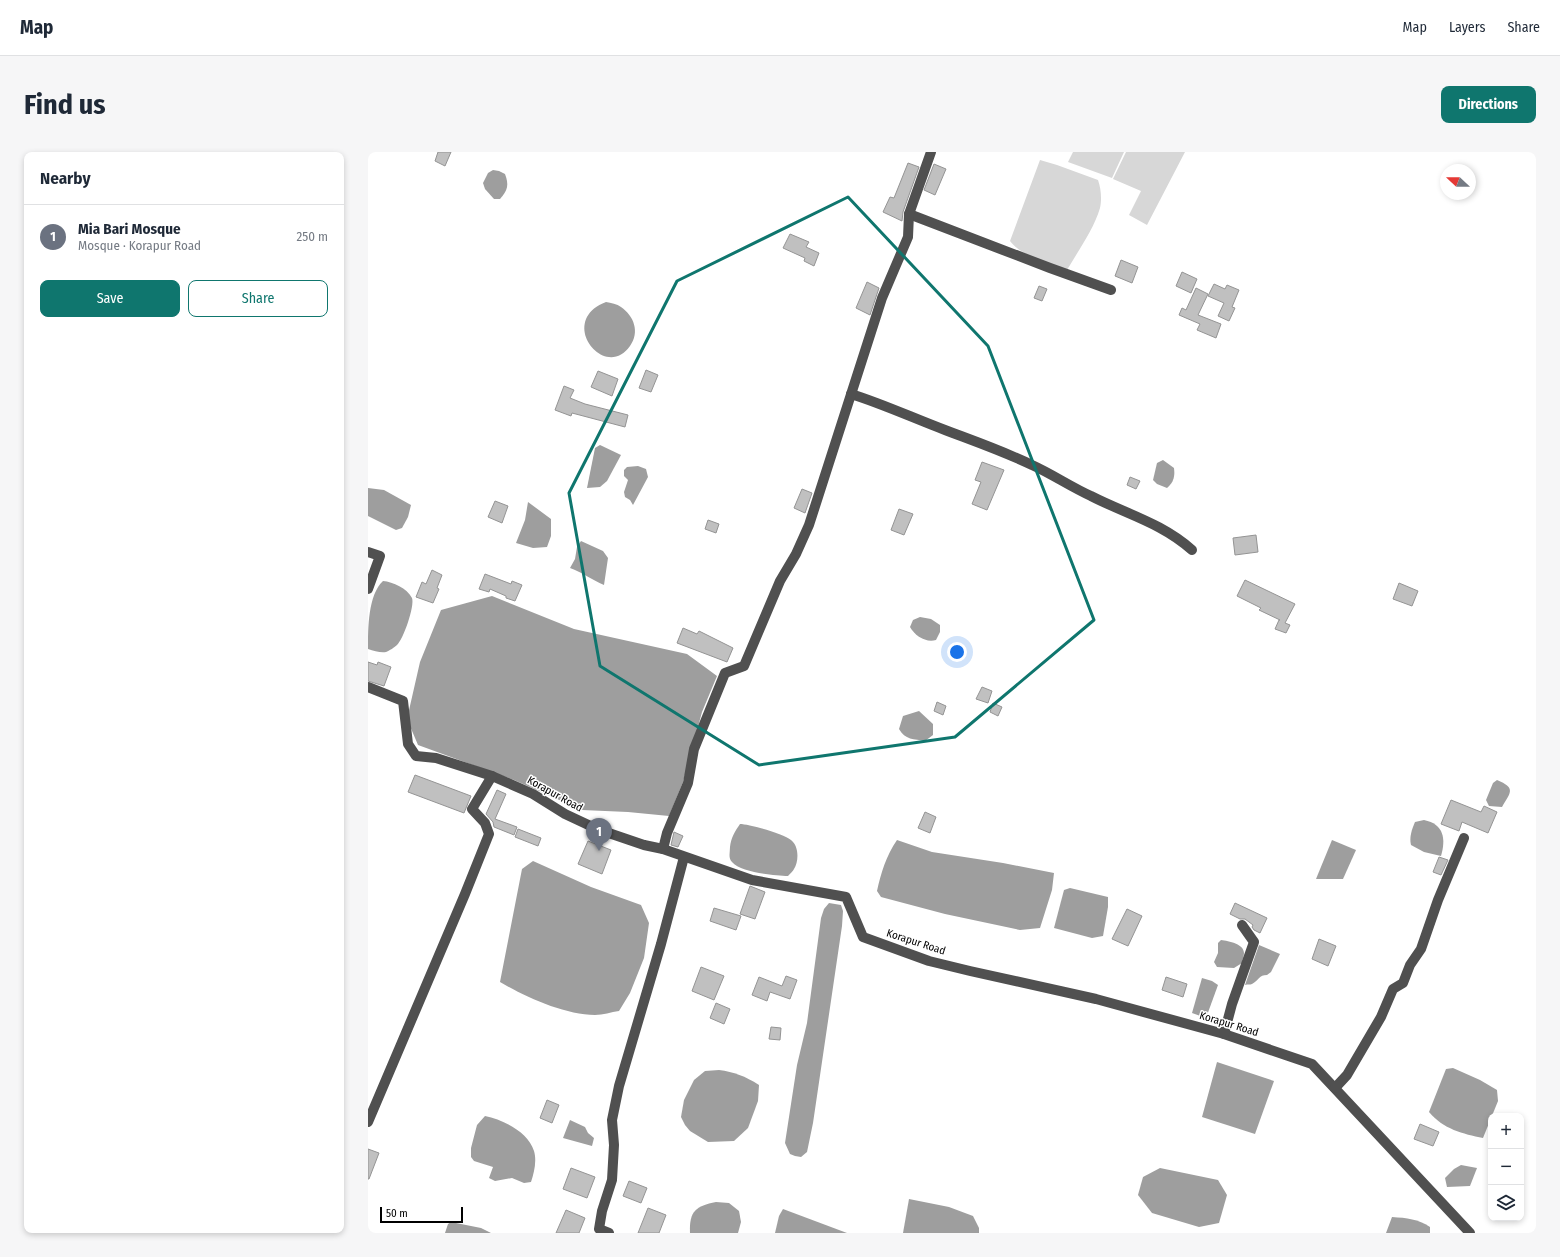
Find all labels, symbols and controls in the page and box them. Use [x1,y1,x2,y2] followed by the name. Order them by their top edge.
[20,16,53,39] text: Map
[1403,19,1427,36] text: Map
[1449,19,1485,36] text: Layers
[1507,19,1540,36] text: Share
[1441,86,1536,123] button: Directions
[24,88,106,121] text: Find us
[1440,164,1476,200] north arrow
[40,168,91,189] text: Nearby
[78,220,181,238] text: Mia Bari Mosque
[50,229,56,244] text: 1
[296,229,328,244] text: 250 m
[78,238,201,253] text: Mosque · Korapur Road
[40,280,180,317] button: Save
[188,280,328,317] button: Share
[947,642,967,662] your location
[525,773,585,815] street label: Korapur Road
[586,818,612,851] pin: 1
[885,926,947,958] street label: Korapur Road
[1198,1009,1260,1039] street label: Korapur Road
[1488,1113,1524,1221] map controls
[1488,1113,1524,1149] button: +
[1488,1149,1524,1185] button: −
[1488,1185,1524,1221] button: layers
[380,1205,463,1224] scale bar
[386,1207,408,1220] text: 50 m

